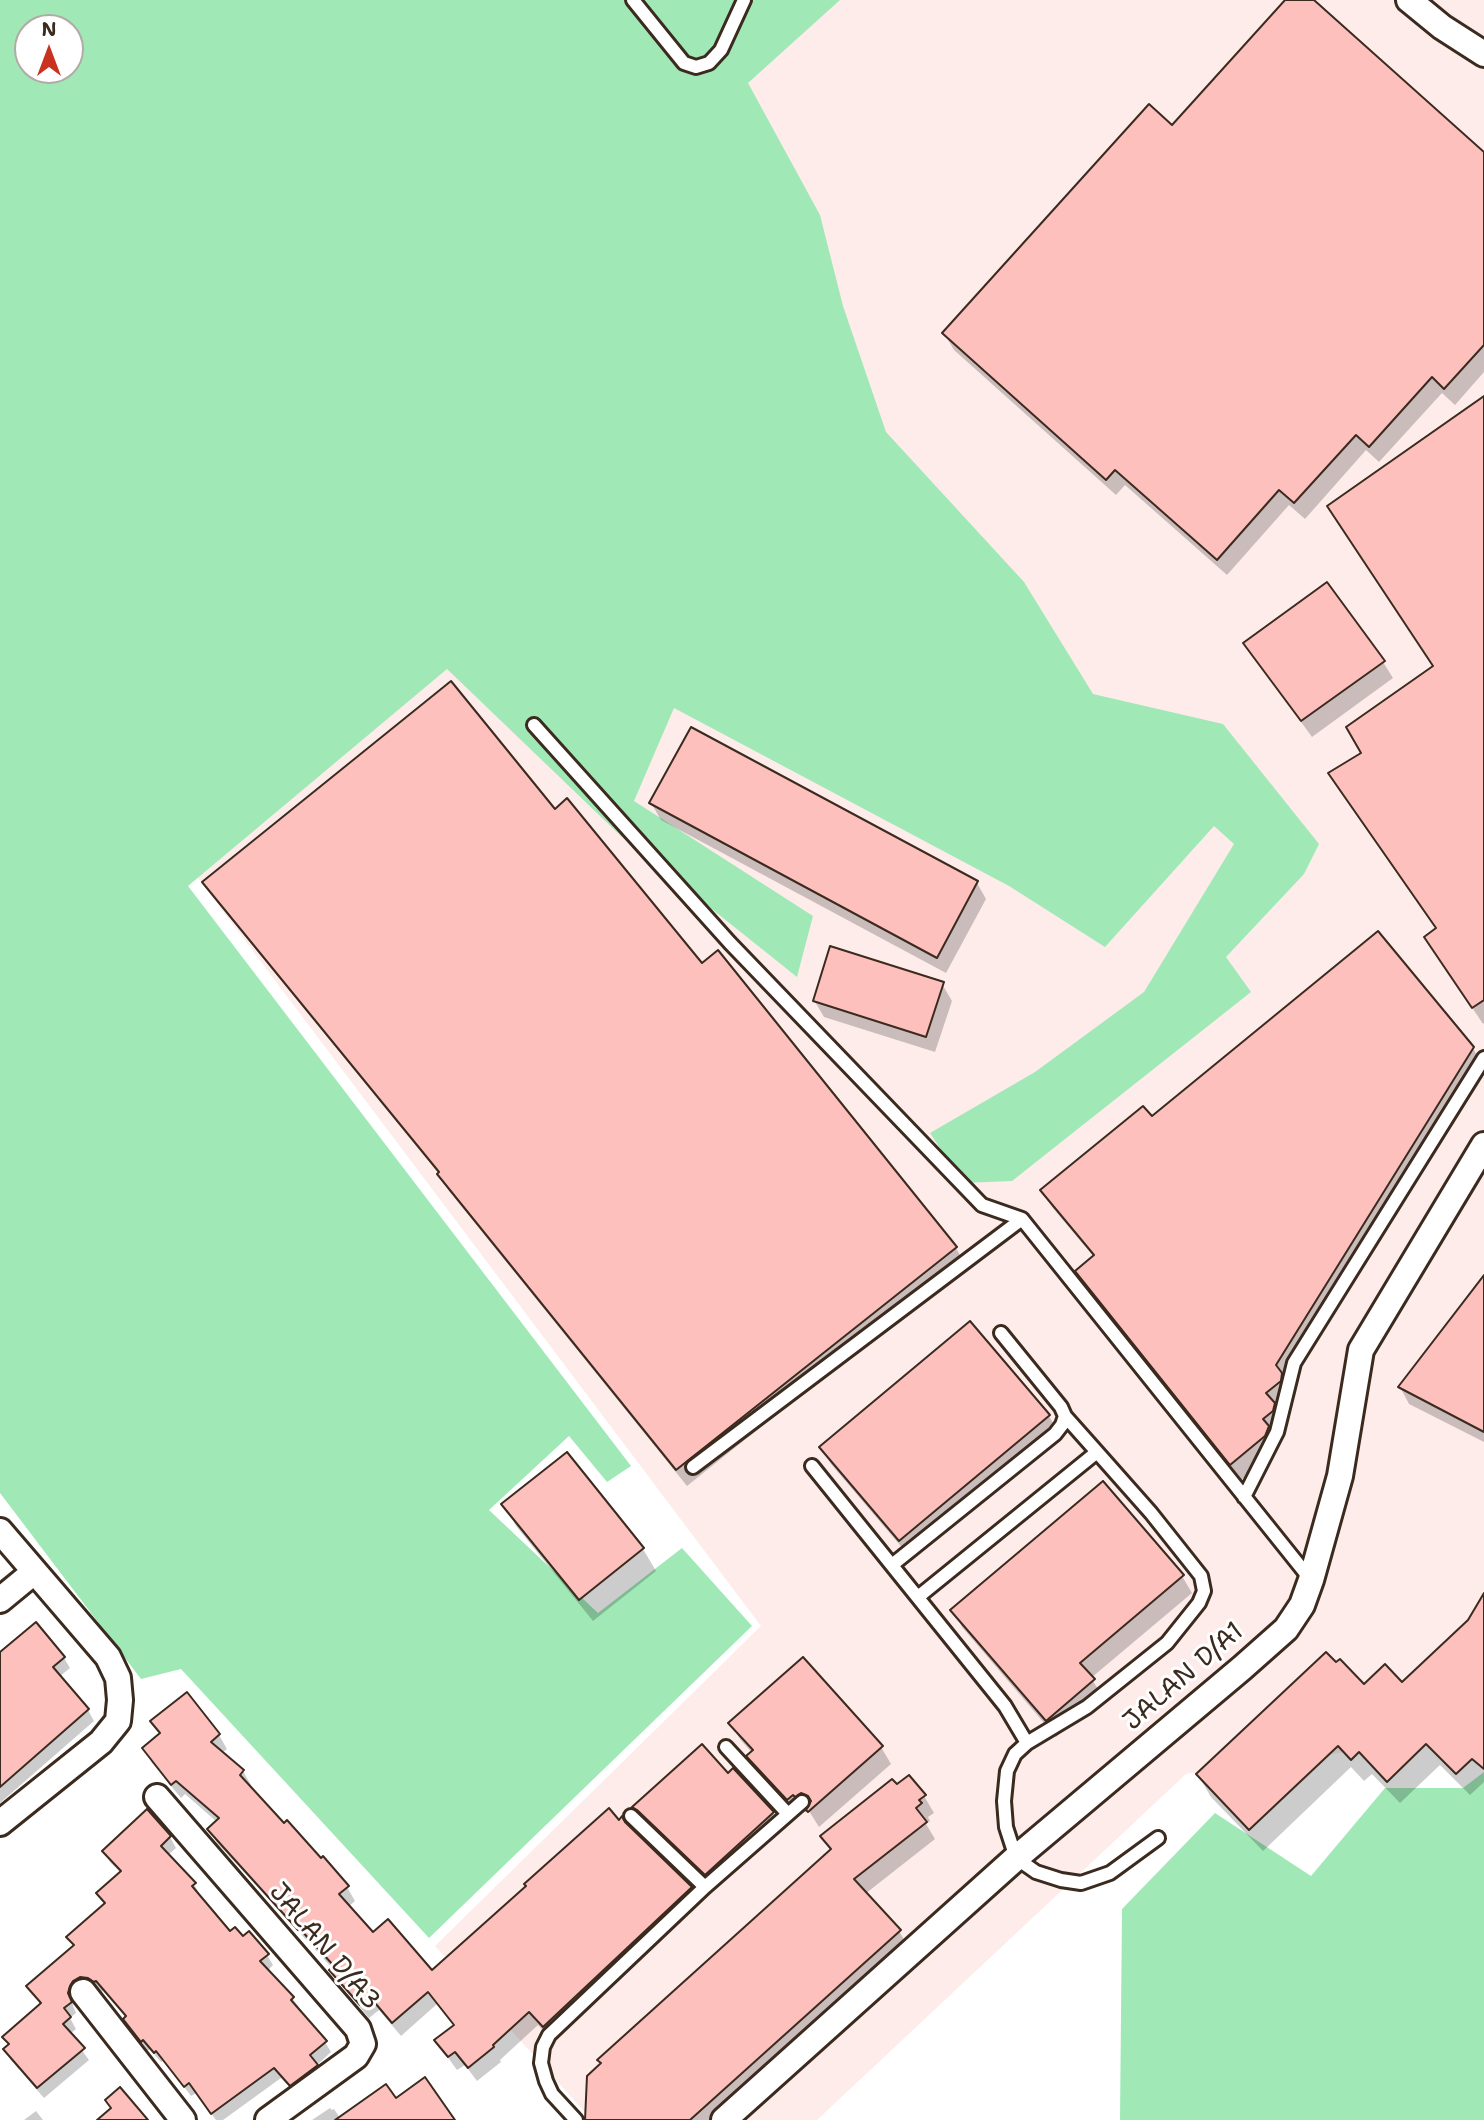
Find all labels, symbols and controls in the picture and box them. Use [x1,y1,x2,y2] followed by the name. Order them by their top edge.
[14,14,84,84] north arrow
[41,17,57,42] text: N
[1118,1616,1250,1738] street label: JALAN D/A1
[262,1877,386,2017] street label: JALAN D/A3

